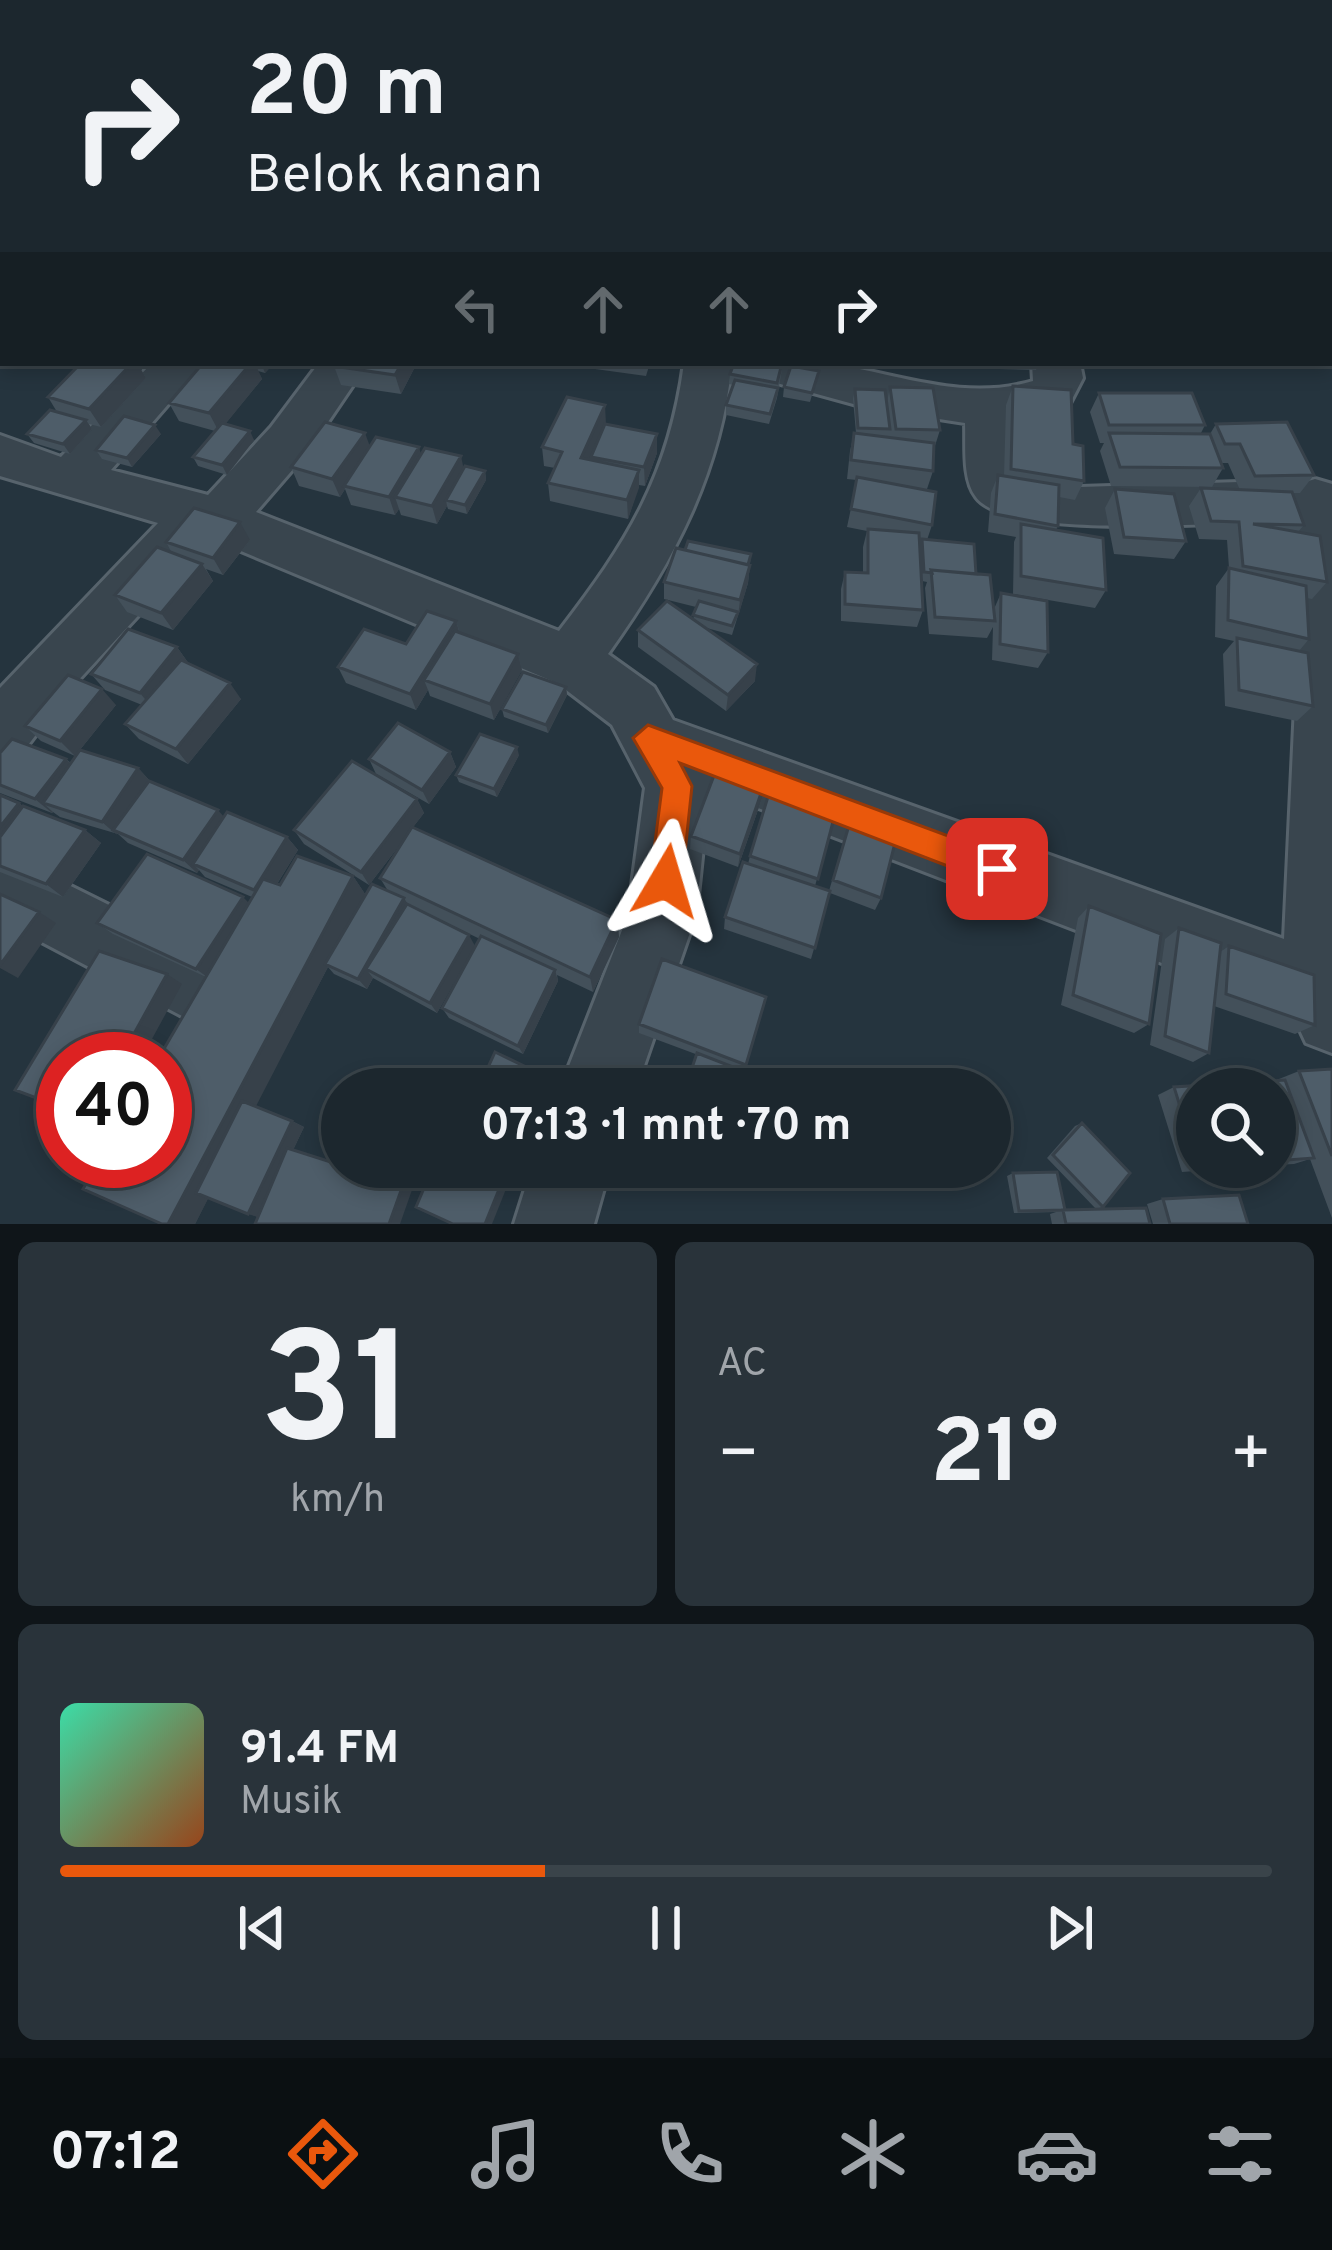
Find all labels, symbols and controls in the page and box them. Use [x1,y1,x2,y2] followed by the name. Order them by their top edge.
[246,39,447,145] text: 20 m
[48,48,204,204] icon: right
[246,143,543,212] text: Belok kanan
[444,276,510,342] icon: left
[570,276,636,342] icon: ahead
[696,276,762,342] icon: ahead
[822,276,888,342] icon: right
[603,818,729,944] position arrow
[946,818,1048,920] pin
[964,836,1030,902] icon: arrive
[36,1032,192,1188] speed limit sign: 40
[1176,1068,1296,1188] map controls
[1176,1068,1296,1188] button: search
[481,1099,851,1156] text: 07:13 · 1 mnt · 70 m
[260,1300,415,1498] text: 31
[717,1341,767,1390] text: AC
[930,1401,1059,1514] text: 21°
[717,1416,760,1499] text: −
[1229,1416,1272,1499] text: +
[290,1477,385,1526] text: km/h
[240,1722,399,1779] text: 91.4 FM
[240,1779,342,1828] text: Musik
[229,1895,295,1961] icon: previous
[633,1895,699,1961] icon: pause
[1037,1895,1103,1961] icon: next
[281,2112,365,2196] icon: directions
[464,2112,548,2196] icon: music
[648,2112,732,2196] icon: phone
[831,2112,915,2196] icon: climate
[1015,2112,1099,2196] icon: car
[1198,2112,1282,2196] icon: filters
[50,2120,181,2189] text: 07:12

